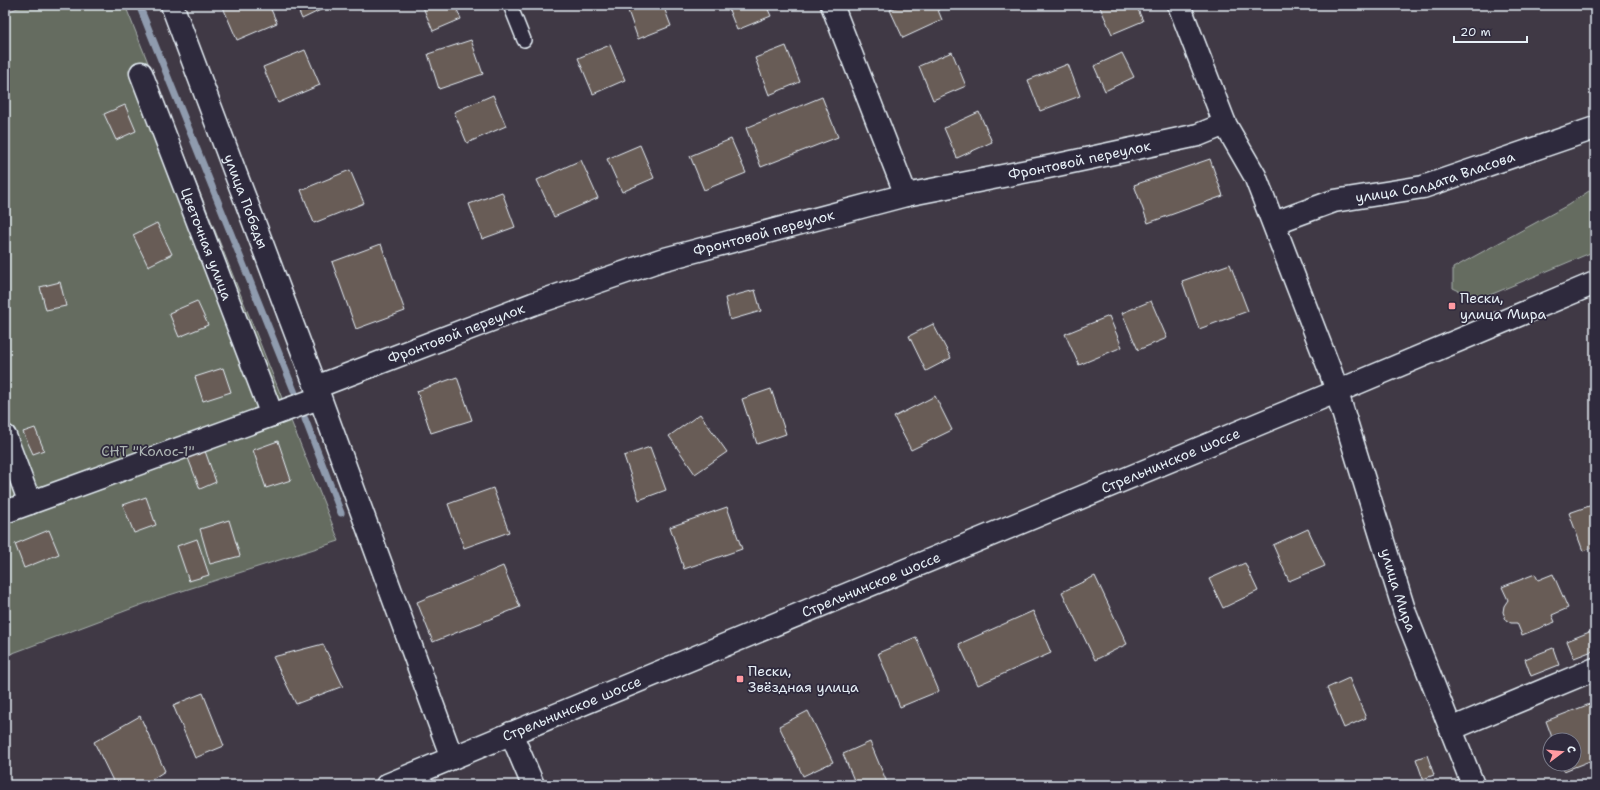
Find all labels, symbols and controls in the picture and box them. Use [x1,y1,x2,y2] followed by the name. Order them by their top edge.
[1454,18,1527,44] scale bar
[1460,24,1491,40] text: 20 m
[1007,136,1153,184] street label: Фронтовой переулок
[1354,147,1517,207] street label: улица Солдата Власова
[220,152,272,251] street label: улица Победы
[177,185,236,303] street label: Цветочная улица
[691,205,837,260] street label: Фронтовой переулок
[1460,289,1547,323] place label: Пески, улица Мира
[385,299,528,368] street label: Фронтовой переулок
[1447,301,1457,311] marker: Пески, улица Мира
[1098,424,1243,497] street label: Стрельнинское шоссе
[101,442,195,460] park label: СНТ "Колос-1"
[1377,546,1421,634] street label: улица Мира
[799,548,943,621] street label: Стрельнинское шоссе
[748,662,859,696] place label: Пески, Звёздная улица
[500,672,644,745] street label: Стрельнинское шоссе
[735,674,745,684] marker: Пески, Звёздная улица
[1542,732,1582,772] north arrow
[1563,744,1579,755] text: С

